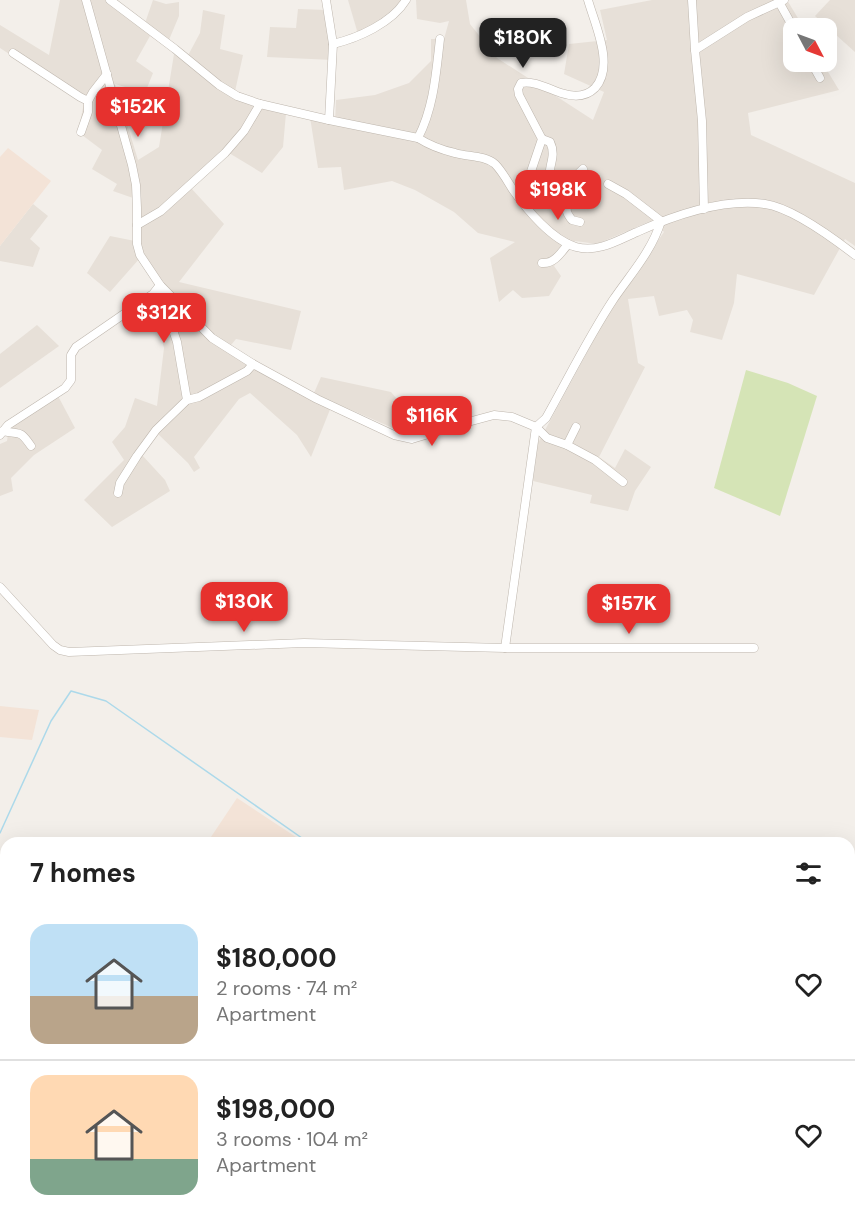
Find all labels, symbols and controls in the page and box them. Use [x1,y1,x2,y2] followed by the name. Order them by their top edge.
[481,18,565,69] pin: $180K
[783,18,837,72] north arrow
[783,18,837,72] map controls
[493,24,553,50] text: $180K
[96,87,180,138] pin: $152K
[110,93,166,119] text: $152K
[516,170,600,221] pin: $198K
[529,176,587,202] text: $198K
[122,293,206,344] pin: $312K
[136,299,192,325] text: $312K
[390,396,474,447] pin: $116K
[406,402,458,428] text: $116K
[202,582,286,633] pin: $130K
[587,584,671,635] pin: $157K
[215,588,273,614] text: $130K
[601,590,657,616] text: $157K
[30,856,136,890] text: 7 homes
[792,857,825,890] icon: filters
[216,941,336,975] text: $180,000
[78,948,150,1020] icon: home
[792,968,825,1001] icon: heart
[216,975,357,1001] text: 2 rooms · 74 m²
[216,1001,316,1027] text: Apartment
[216,1092,335,1126] text: $198,000
[78,1099,150,1171] icon: home
[792,1119,825,1152] icon: heart
[216,1126,368,1152] text: 3 rooms · 104 m²
[216,1152,316,1178] text: Apartment

